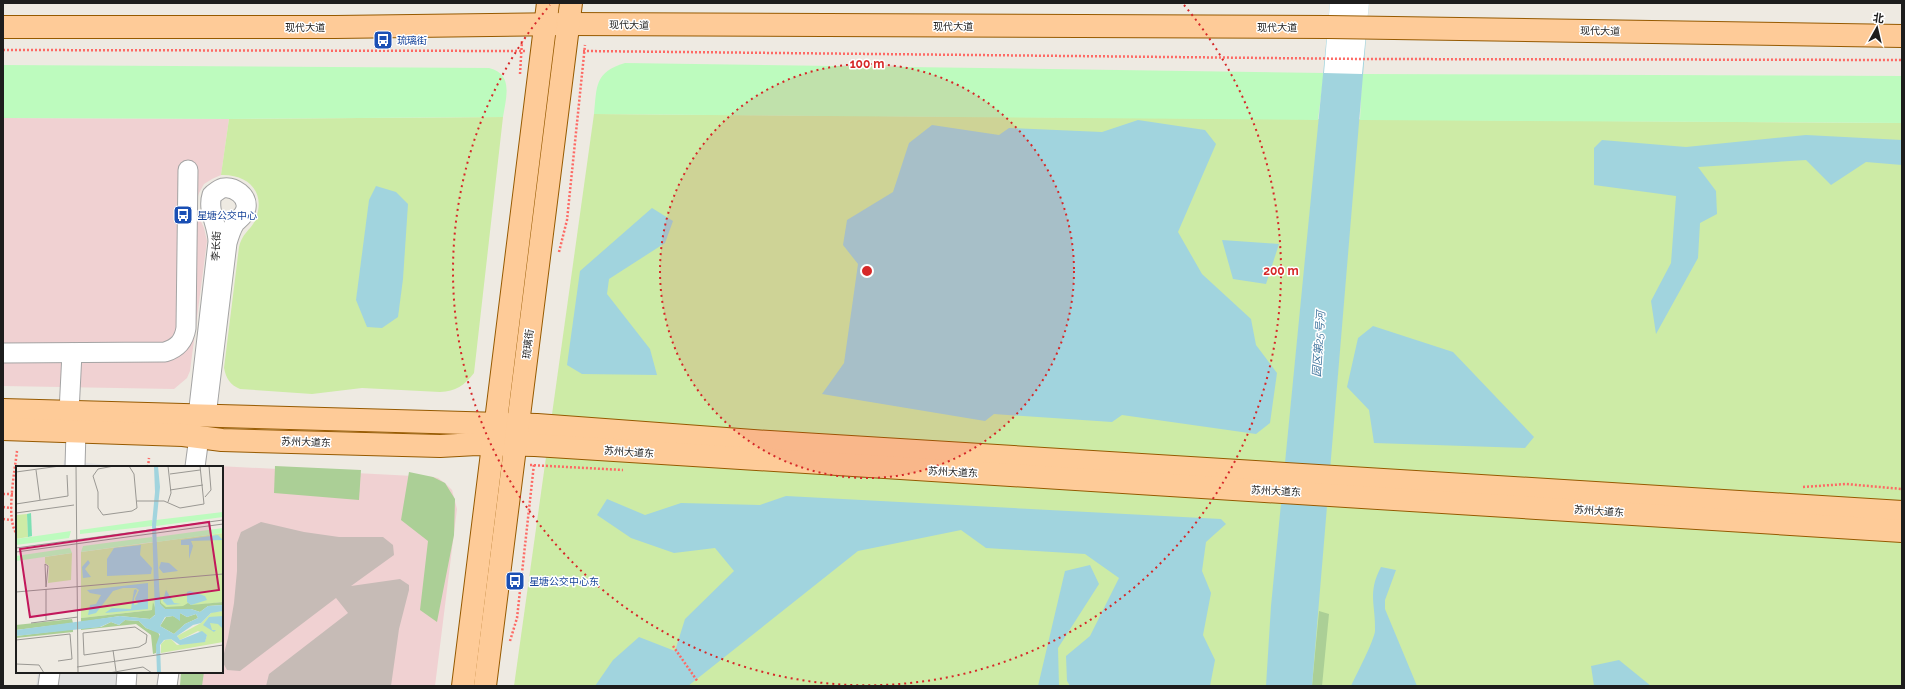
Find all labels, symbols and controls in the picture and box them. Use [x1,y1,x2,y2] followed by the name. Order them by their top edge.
[1857,8,1897,48] north arrow
[1872,11,1885,26] text: 北
[609,19,649,31] street label: 现代大道
[933,21,973,32] street label: 现代大道
[285,22,325,33] street label: 现代大道
[1257,22,1297,33] street label: 现代大道
[1580,25,1620,37] street label: 现代大道
[372,29,394,51] bus stop icon: 琉璃街
[397,35,427,46] place label: 琉璃街
[850,57,884,71] text: 100 m
[172,204,194,226] bus stop icon: 星塘公交中心
[197,210,257,221] place label: 星塘公交中心
[210,231,222,261] street label: 李长街
[860,264,874,278] centre of rings
[1263,264,1299,278] text: 200 m
[1310,308,1328,378] water label: 园区第25号河
[521,328,535,360] street label: 琉璃街
[281,436,331,448] street label: 苏州大道东
[604,445,654,459] street label: 苏州大道东
[928,465,978,479] street label: 苏州大道东
[16,466,223,673] inset map
[1251,484,1301,498] street label: 苏州大道东
[1574,504,1624,518] street label: 苏州大道东
[504,570,526,592] bus stop icon: 星塘公交中心东
[529,576,599,587] place label: 星塘公交中心东

